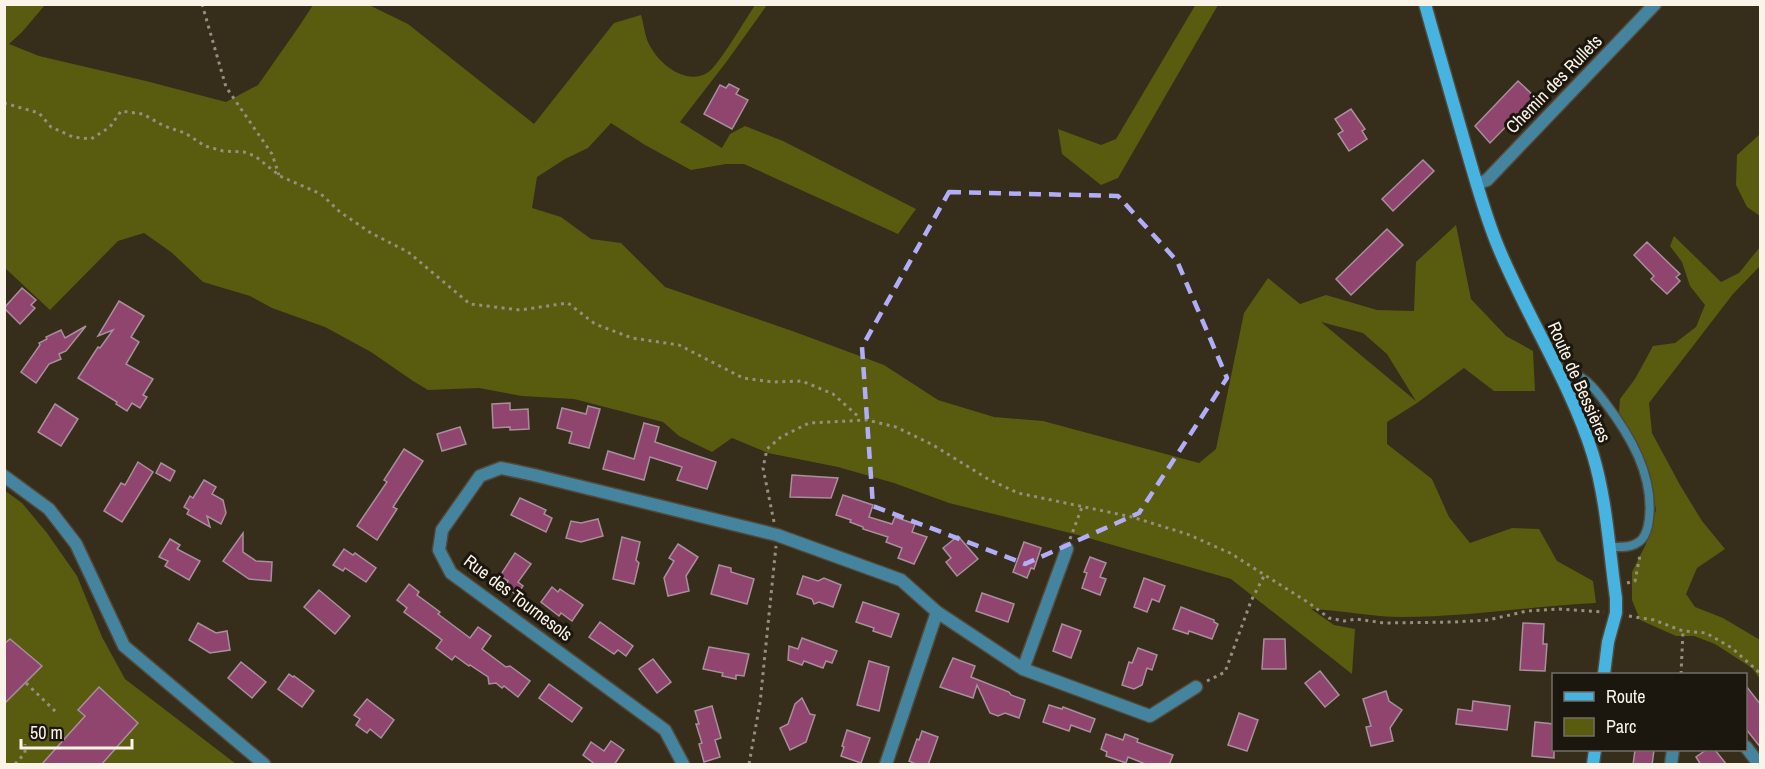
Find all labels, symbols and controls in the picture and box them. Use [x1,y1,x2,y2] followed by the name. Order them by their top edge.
[1500,29,1607,139] street label: Chemin des Rullets
[1542,317,1617,446] street label: Route de Bessières
[459,548,578,647] street label: Rue des Tournesols
[1552,673,1747,751] legend
[1606,684,1645,709] text: Route
[21,712,132,750] scale bar
[1606,714,1636,739] text: Parc
[30,720,63,745] text: 50 m

